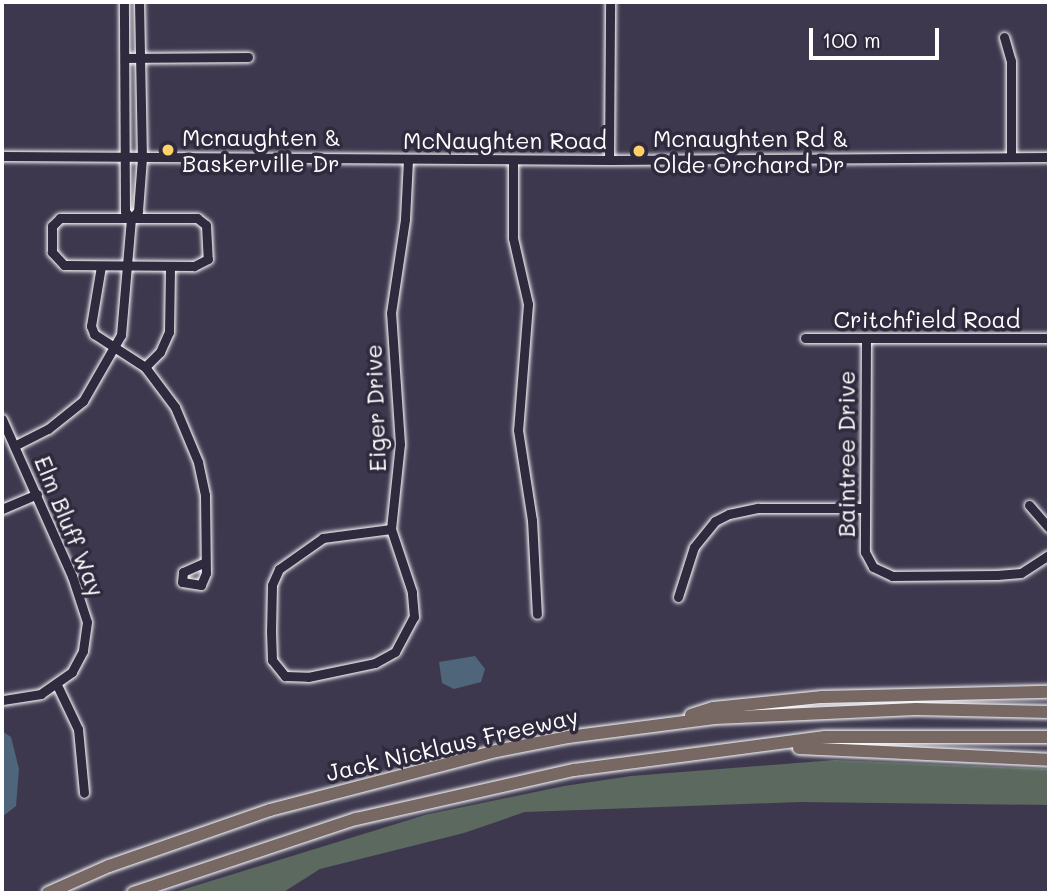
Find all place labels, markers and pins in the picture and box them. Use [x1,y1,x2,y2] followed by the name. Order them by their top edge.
[182,123,341,177] place label: Mcnaughten & Baskerville Dr
[653,124,849,178] place label: Mcnaughten Rd & Olde Orchard Dr
[160,142,176,158] marker: Mcnaughten & Baskerville Dr
[631,143,647,159] marker: Mcnaughten Rd & Olde Orchard Dr

